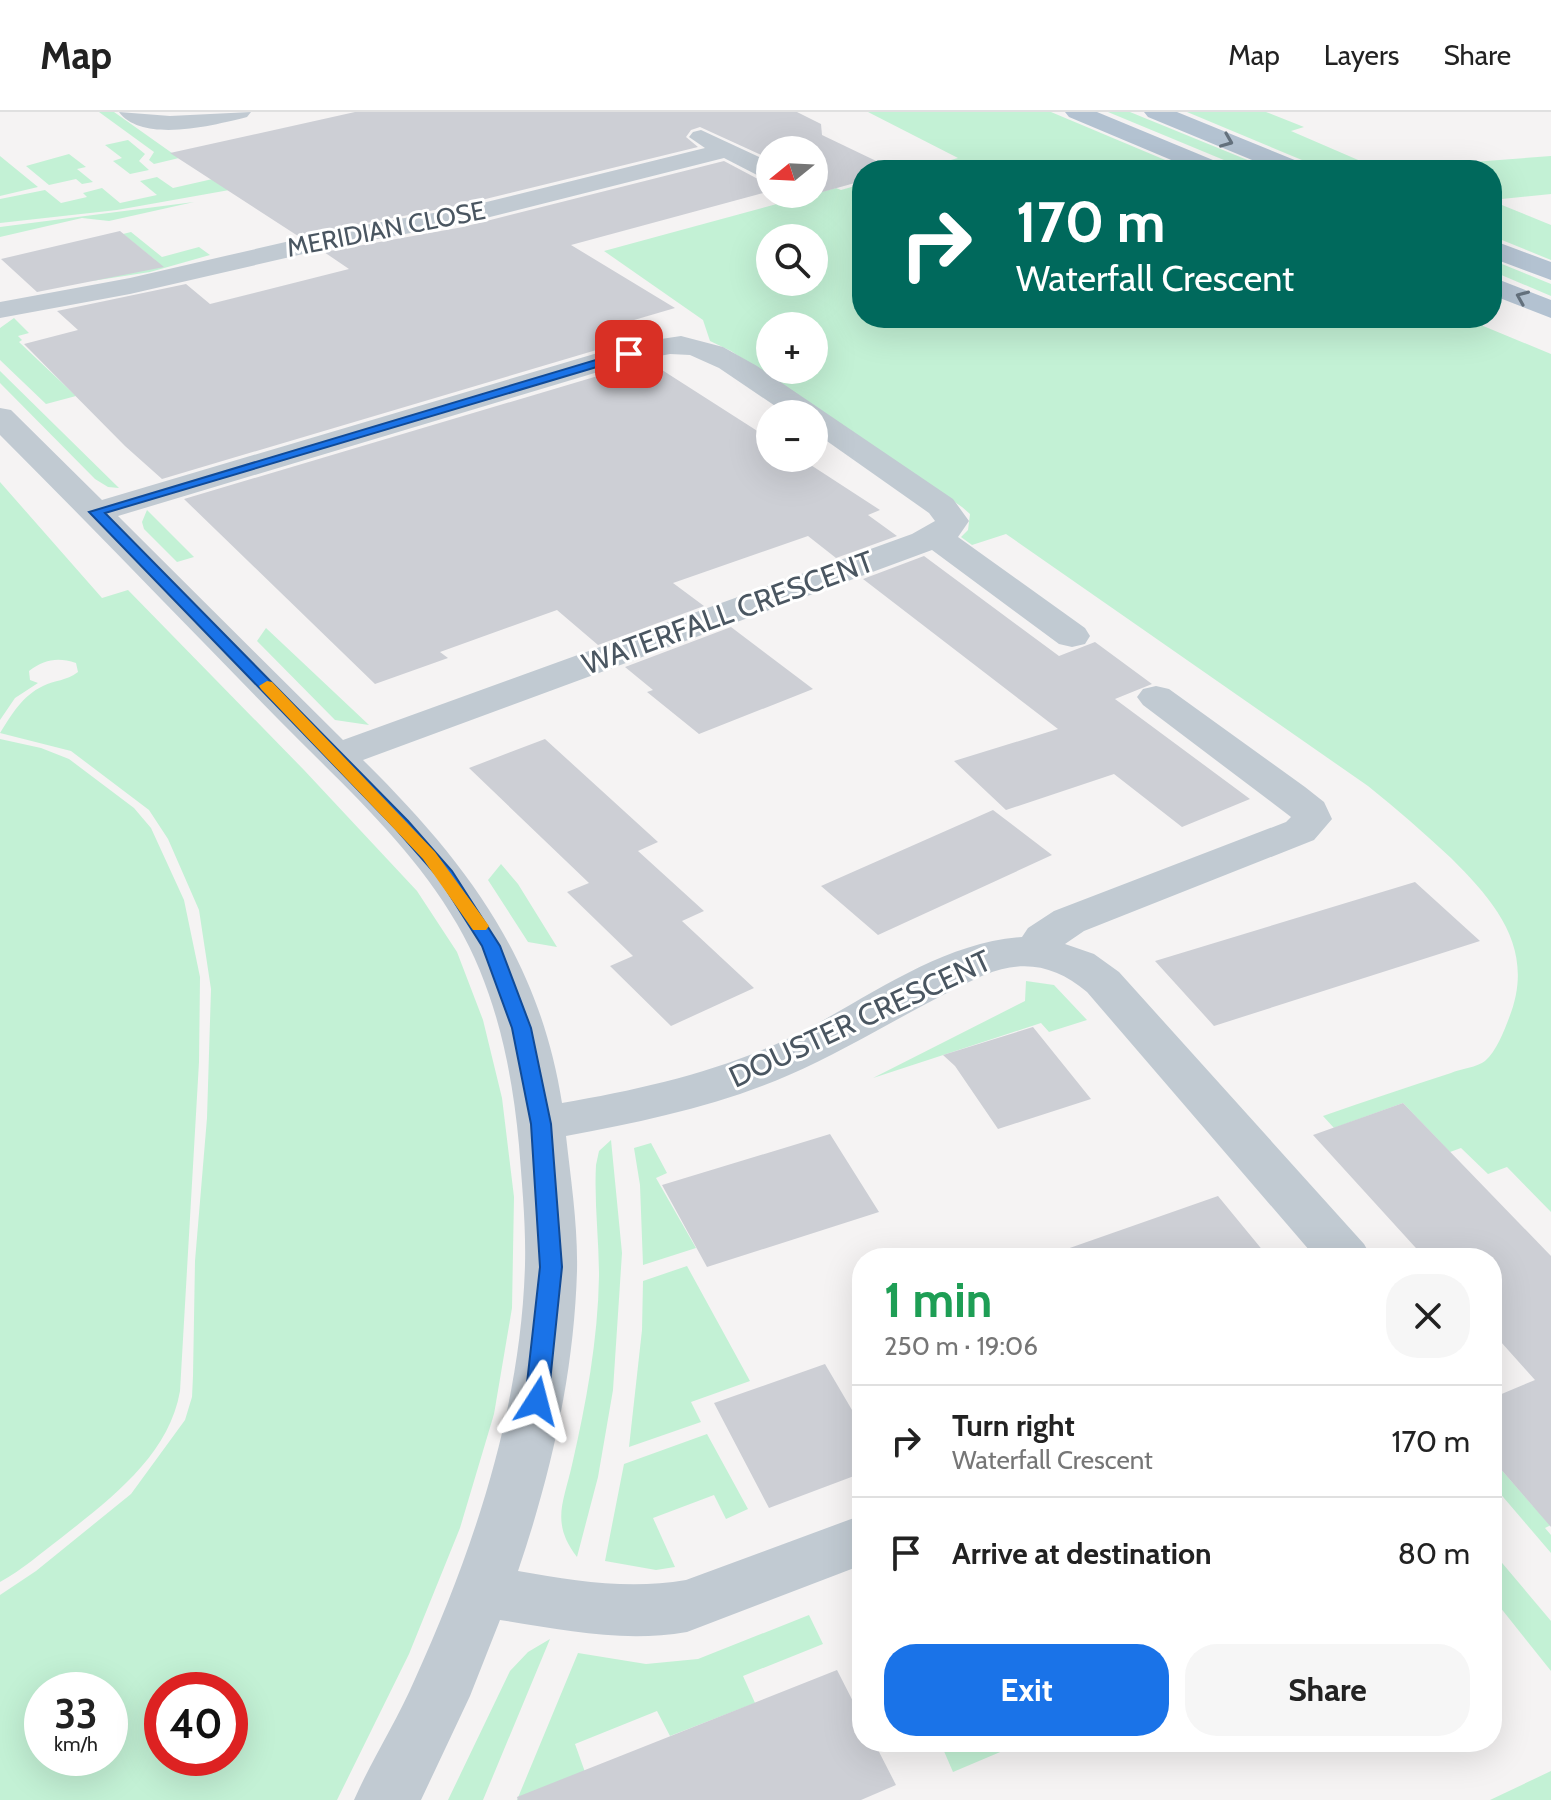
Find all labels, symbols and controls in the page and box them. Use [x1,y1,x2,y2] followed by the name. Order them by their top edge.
[40,32,112,79] text: Map
[1228,38,1280,72] text: Map
[1324,38,1399,72] text: Layers
[1443,38,1511,72] text: Share
[1219,131,1233,148] one-way arrow
[756,136,828,208] north arrow
[756,136,828,472] map controls
[1016,188,1166,256] text: 170 m
[884,192,988,296] icon: right
[284,194,488,264] street label: MERIDIAN CLOSE
[756,224,828,296] button: search
[1016,256,1294,300] text: Waterfall Crescent
[1515,291,1530,307] one-way arrow
[756,312,828,384] button: +
[595,320,663,388] pin
[607,332,651,376] icon: arrive
[756,400,828,472] button: −
[577,543,878,682] street label: WATERFALL CRESCENT
[723,942,997,1095] street label: DOUSTER CRESCENT
[884,1271,992,1329] text: 1 min
[1386,1274,1470,1358] button: close
[884,1330,1038,1362] text: 250 m · 19:06
[495,1359,579,1443] position arrow
[952,1407,1075,1444] text: Turn right
[884,1419,928,1463] icon: right
[1391,1423,1470,1460] text: 170 m
[952,1444,1153,1476] text: Waterfall Crescent
[884,1531,928,1575] icon: arrive
[952,1535,1212,1572] text: Arrive at destination
[1398,1535,1470,1572] text: 80 m
[884,1644,1169,1736] button: Exit
[1185,1644,1470,1736] button: Share
[144,1672,248,1776] speed limit sign: 40
[54,1689,98,1738] text: 33
[54,1732,98,1756] text: km/h

